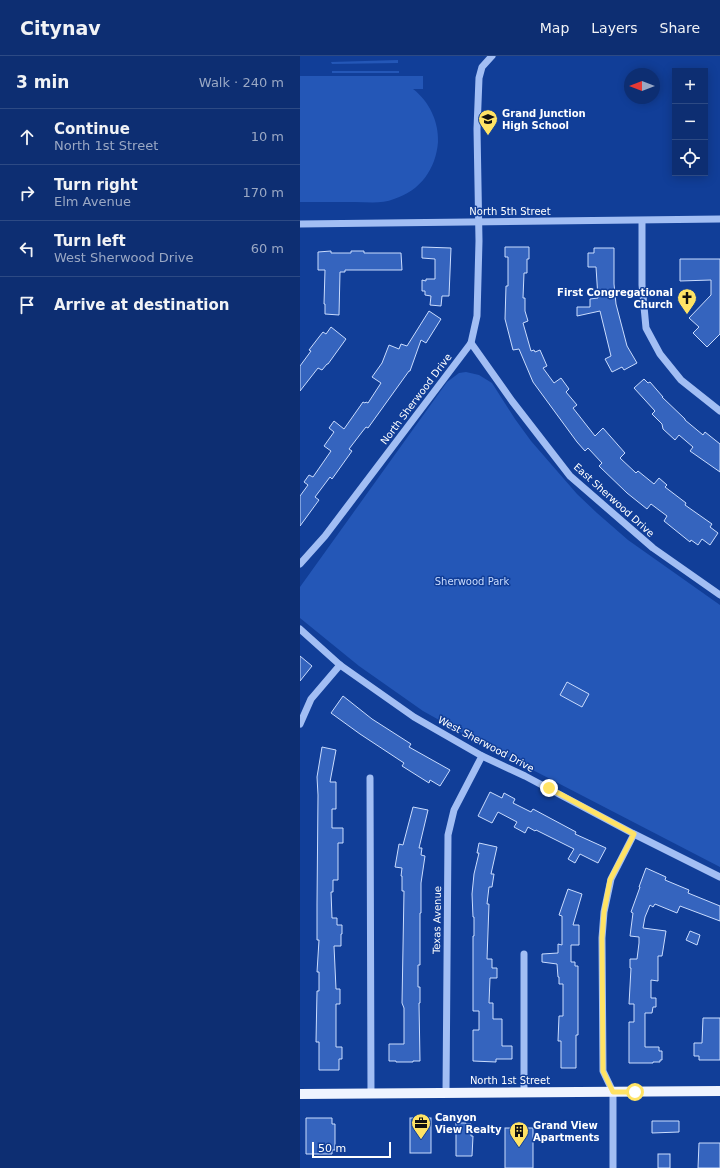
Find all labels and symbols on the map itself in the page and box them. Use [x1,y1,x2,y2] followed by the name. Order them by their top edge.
[624,68,660,104] north arrow
[477,108,499,136] school or university icon: Grand Junction High School
[502,108,586,131] place label: Grand Junction High School
[469,206,551,217] street label: North 5th Street
[557,287,673,310] place label: First Congregational Church
[676,287,698,315] church icon: First Congregational Church
[378,351,454,447] street label: North Sherwood Drive
[572,461,656,539] street label: East Sherwood Drive
[435,576,509,587] park label: Sherwood Park
[436,714,536,774] street label: West Sherwood Drive
[540,779,558,797] route end
[431,886,443,955] street label: Texas Avenue
[470,1075,550,1086] street label: North 1st Street
[626,1083,644,1101] route start
[410,1112,432,1140] office icon: Canyon View Realty
[435,1112,502,1135] place label: Canyon View Realty
[508,1120,530,1148] building icon: Grand View Apartments
[533,1120,599,1143] place label: Grand View Apartments
[312,1140,391,1159] scale bar

